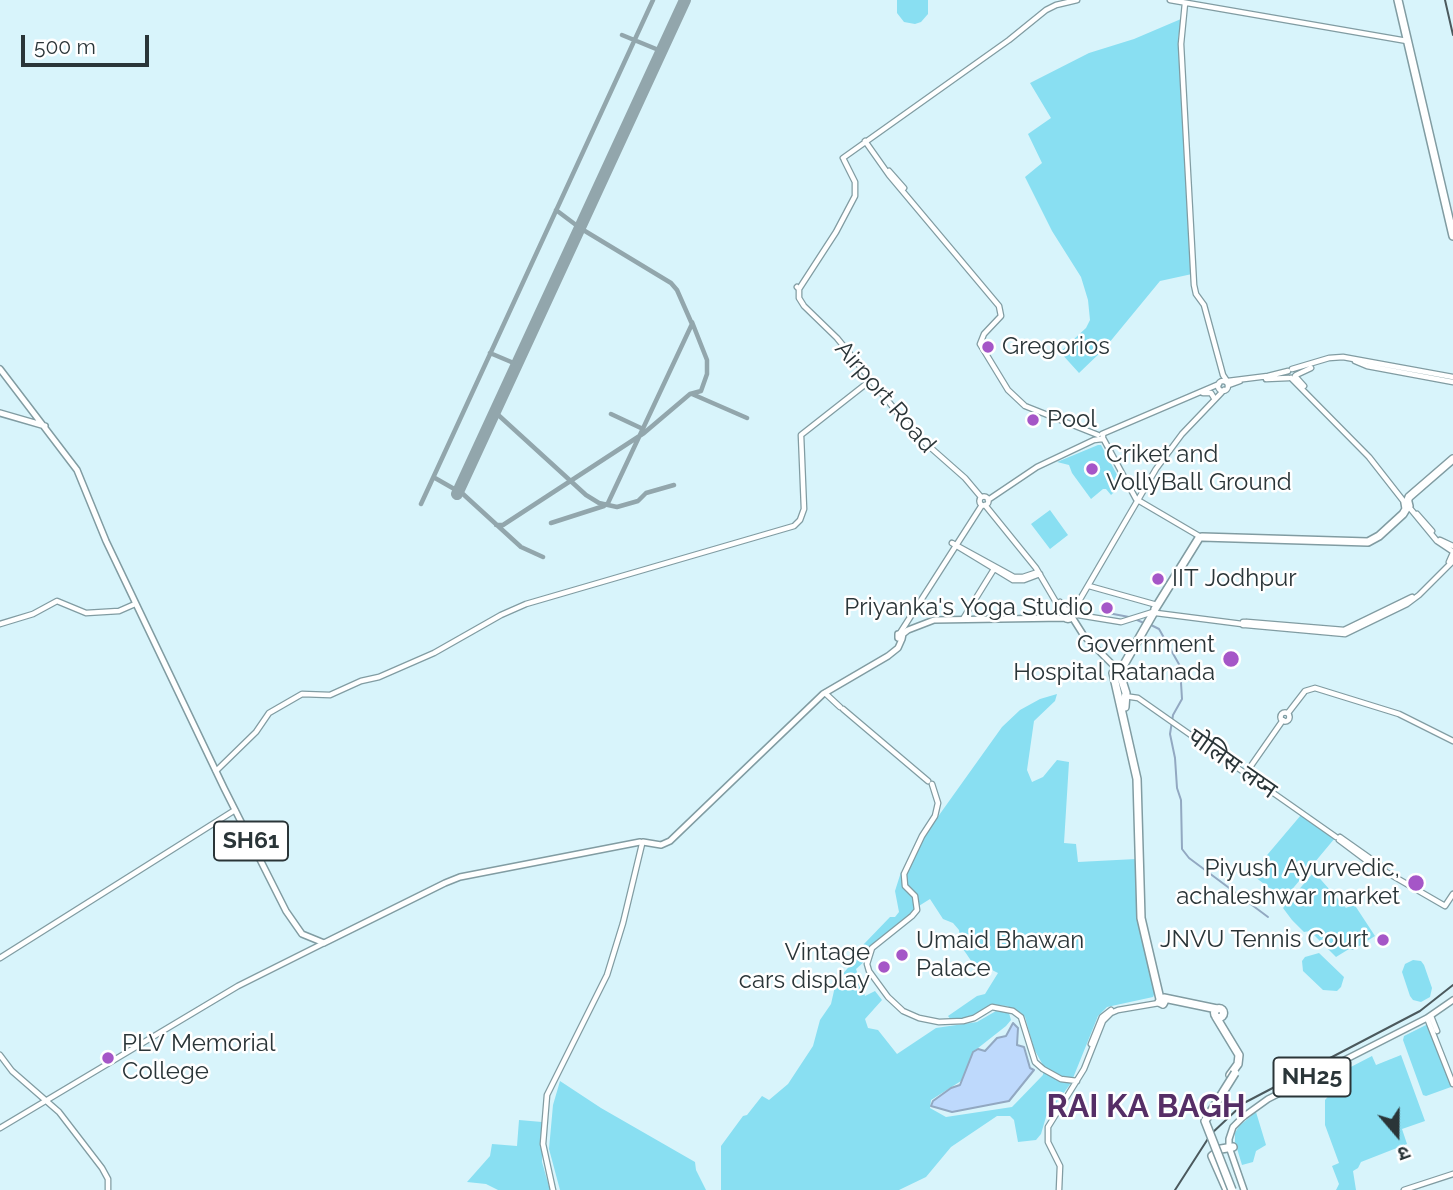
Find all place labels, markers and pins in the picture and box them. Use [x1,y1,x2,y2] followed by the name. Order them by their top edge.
[1002,333,1110,361] place label: Gregorios
[980,339,996,355] marker: Gregorios
[1047,406,1097,434] place label: Pool
[1025,412,1041,428] marker: Pool
[1106,441,1292,497] place label: Criket and VollyBall Ground
[1084,461,1100,477] marker: Criket and VollyBall Ground
[1172,565,1297,593] place label: IIT Jodhpur
[1150,571,1166,587] marker: IIT Jodhpur
[844,594,1093,622] place label: Priyanka's Yoga Studio
[1099,600,1115,616] marker: Priyanka's Yoga Studio
[1013,631,1215,687] place label: Government Hospital Ratanada
[1221,649,1241,669] marker: Government Hospital Ratanada
[1176,855,1400,911] place label: Piyush Ayurvedic, achaleshwar market
[1406,873,1426,893] marker: Piyush Ayurvedic, achaleshwar market
[1160,926,1369,954] place label: JNVU Tennis Court
[916,927,1084,983] place label: Umaid Bhawan Palace
[1375,932,1391,948] marker: JNVU Tennis Court
[739,939,870,995] place label: Vintage cars display
[894,947,910,963] marker: Umaid Bhawan Palace
[876,959,892,975] marker: Vintage cars display
[122,1030,275,1086] place label: PLV Memorial College
[100,1050,116,1066] marker: PLV Memorial College

